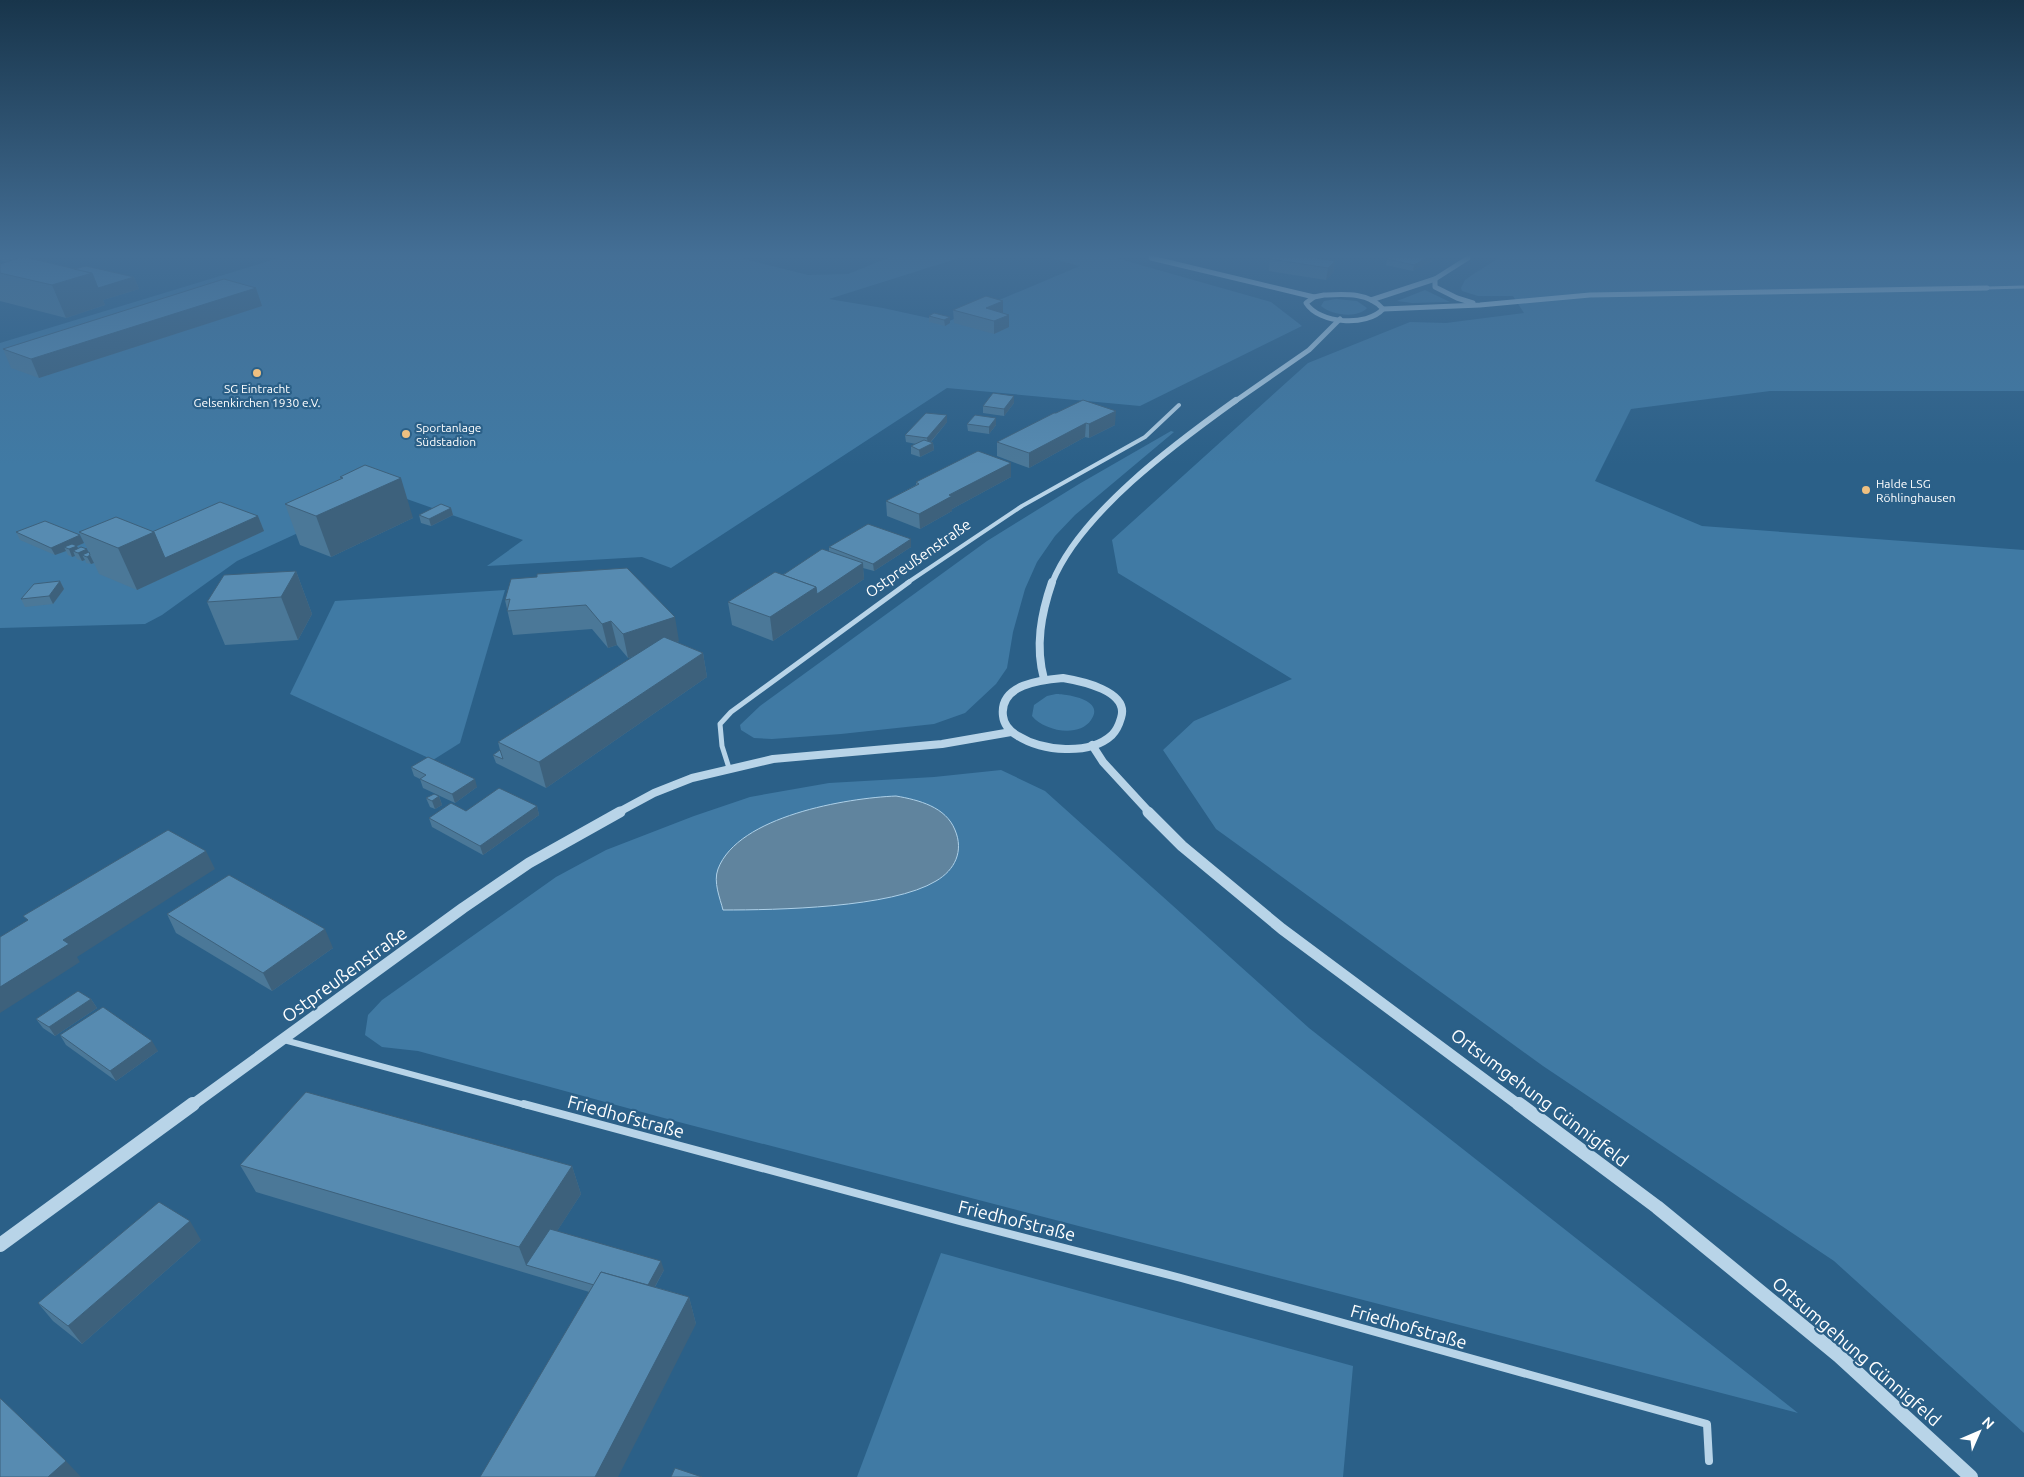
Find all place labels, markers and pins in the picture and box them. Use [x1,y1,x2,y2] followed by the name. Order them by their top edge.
[251,367,263,379] marker: SG Eintracht Gelsenkirchen 1930 e.V.
[194,382,321,409] place label: SG Eintracht Gelsenkirchen 1930 e.V.
[416,421,481,448] place label: Sportanlage Südstadion
[400,428,412,440] marker: Sportanlage Südstadion
[1876,477,1956,504] place label: Halde LSG Röhlinghausen
[1860,484,1872,496] marker: Halde LSG Röhlinghausen

